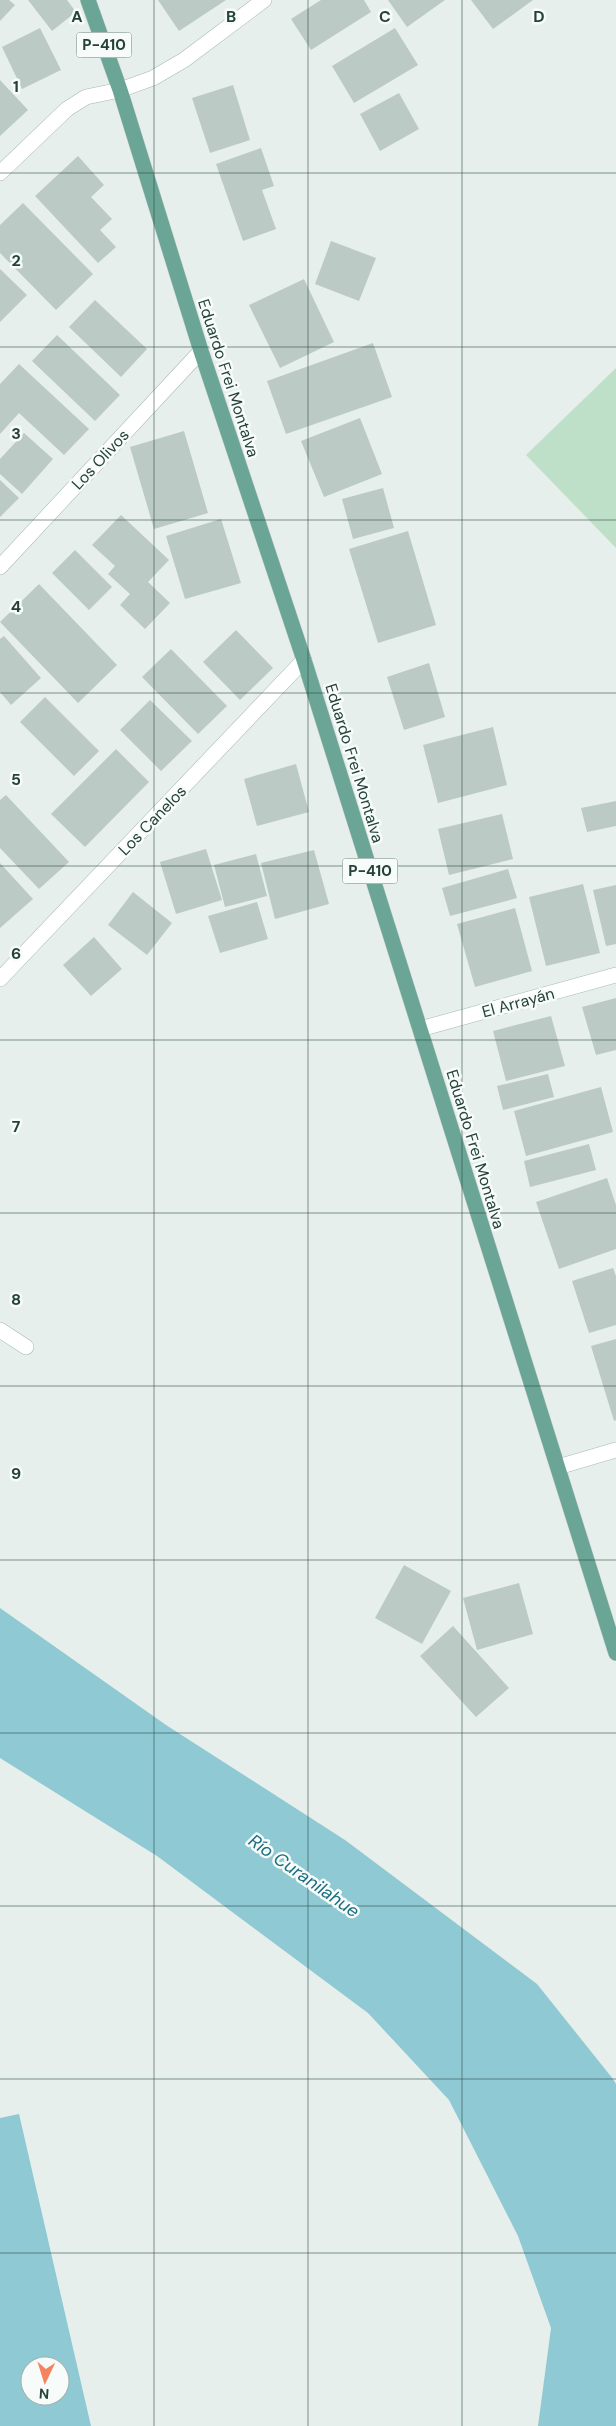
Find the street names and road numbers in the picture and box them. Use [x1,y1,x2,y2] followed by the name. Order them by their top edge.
[76,32,132,58] road number: P-410
[193,296,264,460] street label: Eduardo Frei Montalva
[67,425,134,494] street label: Los Olivos
[320,681,389,845] street label: Eduardo Frei Montalva
[114,781,191,860] street label: Los Canelos
[342,858,398,884] road number: P-410
[480,983,557,1022] street label: El Arrayán
[441,1067,510,1231] street label: Eduardo Frei Montalva

